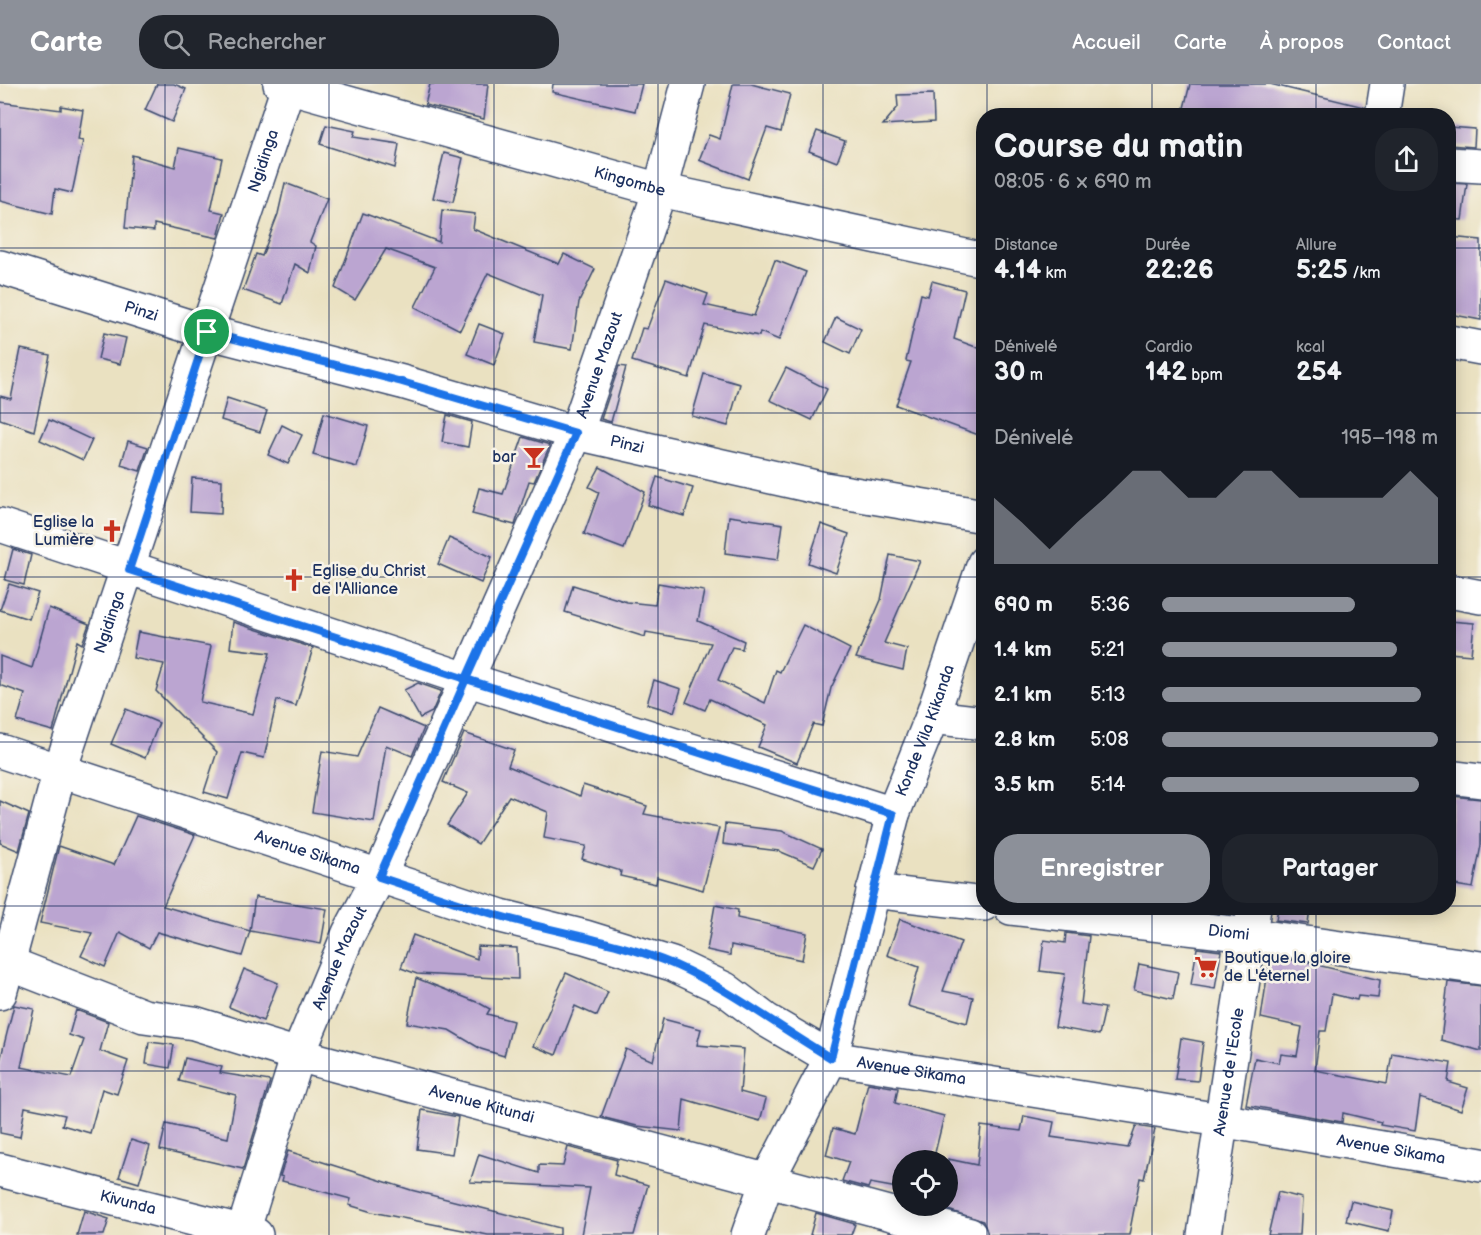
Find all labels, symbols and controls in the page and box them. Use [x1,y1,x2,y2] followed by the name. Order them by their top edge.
[139,15,559,69] search box
[30,26,103,59] text: Carte
[160,26,193,59] icon: search
[208,29,326,56] text: Rechercher
[1072,30,1141,55] text: Accueil
[1174,30,1227,55] text: Carte
[1260,30,1344,55] text: À propos
[1377,30,1451,55] text: Contact
[244,127,283,195] street label: Ngidinga
[994,127,1243,167] text: Course du matin
[1375,128,1438,191] button: share
[592,163,668,200] street label: Kingombe
[994,170,1152,194] text: 08:05 · 6 × 690 m
[994,236,1058,255] text: Distance
[1145,236,1190,255] text: Durée
[1296,236,1337,255] text: Allure
[994,255,1041,286] text: 4.14
[1145,255,1214,286] text: 22:26
[1296,255,1348,286] text: 5:25
[1041,264,1067,283] text: km
[1348,264,1380,283] text: /km
[122,297,160,326] street label: Pinzi
[181,306,232,357] pin
[572,309,627,421] street label: Avenue Mazout
[190,315,223,348] icon: arrive
[994,338,1057,357] text: Dénivelé
[1145,338,1193,357] text: Cardio
[1296,338,1325,357] text: kcal
[994,357,1025,388] text: 30
[1145,357,1187,388] text: 142
[1296,357,1342,388] text: 254
[1025,366,1043,385] text: m
[1187,366,1223,385] text: bpm
[994,426,1073,450] text: Dénivelé
[1341,426,1438,450] text: 195–198 m
[608,431,646,458] street label: Pinzi
[521,444,547,470] bar icon: bar
[492,448,516,467] place label: bar
[33,513,95,550] place label: Eglise la Lumière
[99,518,125,544] church icon: Eglise la Lumière
[312,562,426,599] place label: Eglise du Christ de l'Alliance
[281,567,307,593] church icon: Eglise du Christ de l'Alliance
[90,588,129,656] street label: Ngidinga
[994,593,1053,617] text: 690 m
[1090,593,1130,617] text: 5:36
[994,638,1052,662] text: 1.4 km
[1090,638,1125,662] text: 5:21
[892,662,958,799] street label: Konde Vila Kikanda
[994,683,1052,707] text: 2.1 km
[1090,683,1126,707] text: 5:13
[994,728,1055,752] text: 2.8 km
[1090,728,1129,752] text: 5:08
[994,773,1055,797] text: 3.5 km
[1090,773,1125,797] text: 5:14
[252,826,363,879] street label: Avenue Sikama
[994,834,1210,903] button: Enregistrer
[1222,834,1438,903] button: Partager
[308,903,371,1013] street label: Avenue Mazout
[1207,921,1250,944] street label: Diomi
[1224,949,1351,986] place label: Boutique la gloire de L'éternel
[1193,954,1219,980] supermarket icon: Boutique la gloire de L'éternel
[1210,1006,1248,1137] street label: Avenue de l'Ecole
[856,1053,967,1089] street label: Avenue Sikama
[427,1081,536,1127] street label: Avenue Kitundi
[1335,1131,1447,1168] street label: Avenue Sikama
[892,1150,958,1216] map controls
[892,1150,958,1216] button: locate
[98,1186,158,1219] street label: Kivunda

